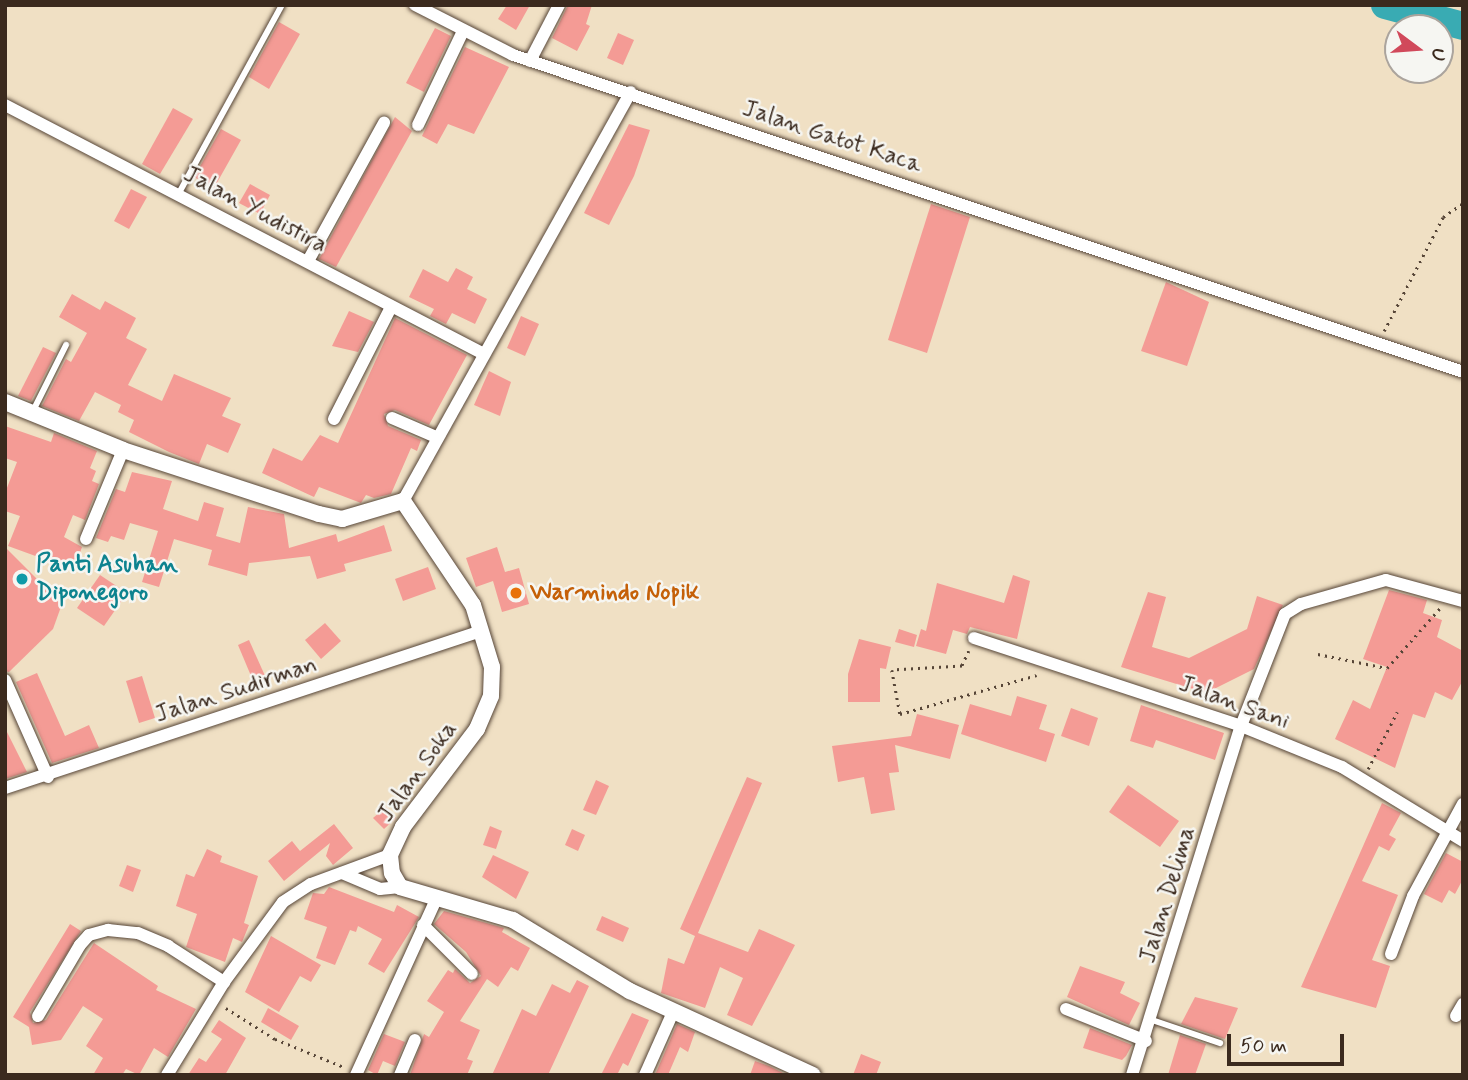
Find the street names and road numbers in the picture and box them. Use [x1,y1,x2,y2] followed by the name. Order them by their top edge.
[741,95,923,179] street label: Jalan Gatot Kaca
[179,161,331,259] street label: Jalan Yudistira
[151,650,321,730] street label: Jalan Sudirman
[1176,670,1292,736] street label: Jalan Sani
[372,716,464,828] street label: Jalan Soka
[1134,823,1202,967] street label: Jalan Delima

